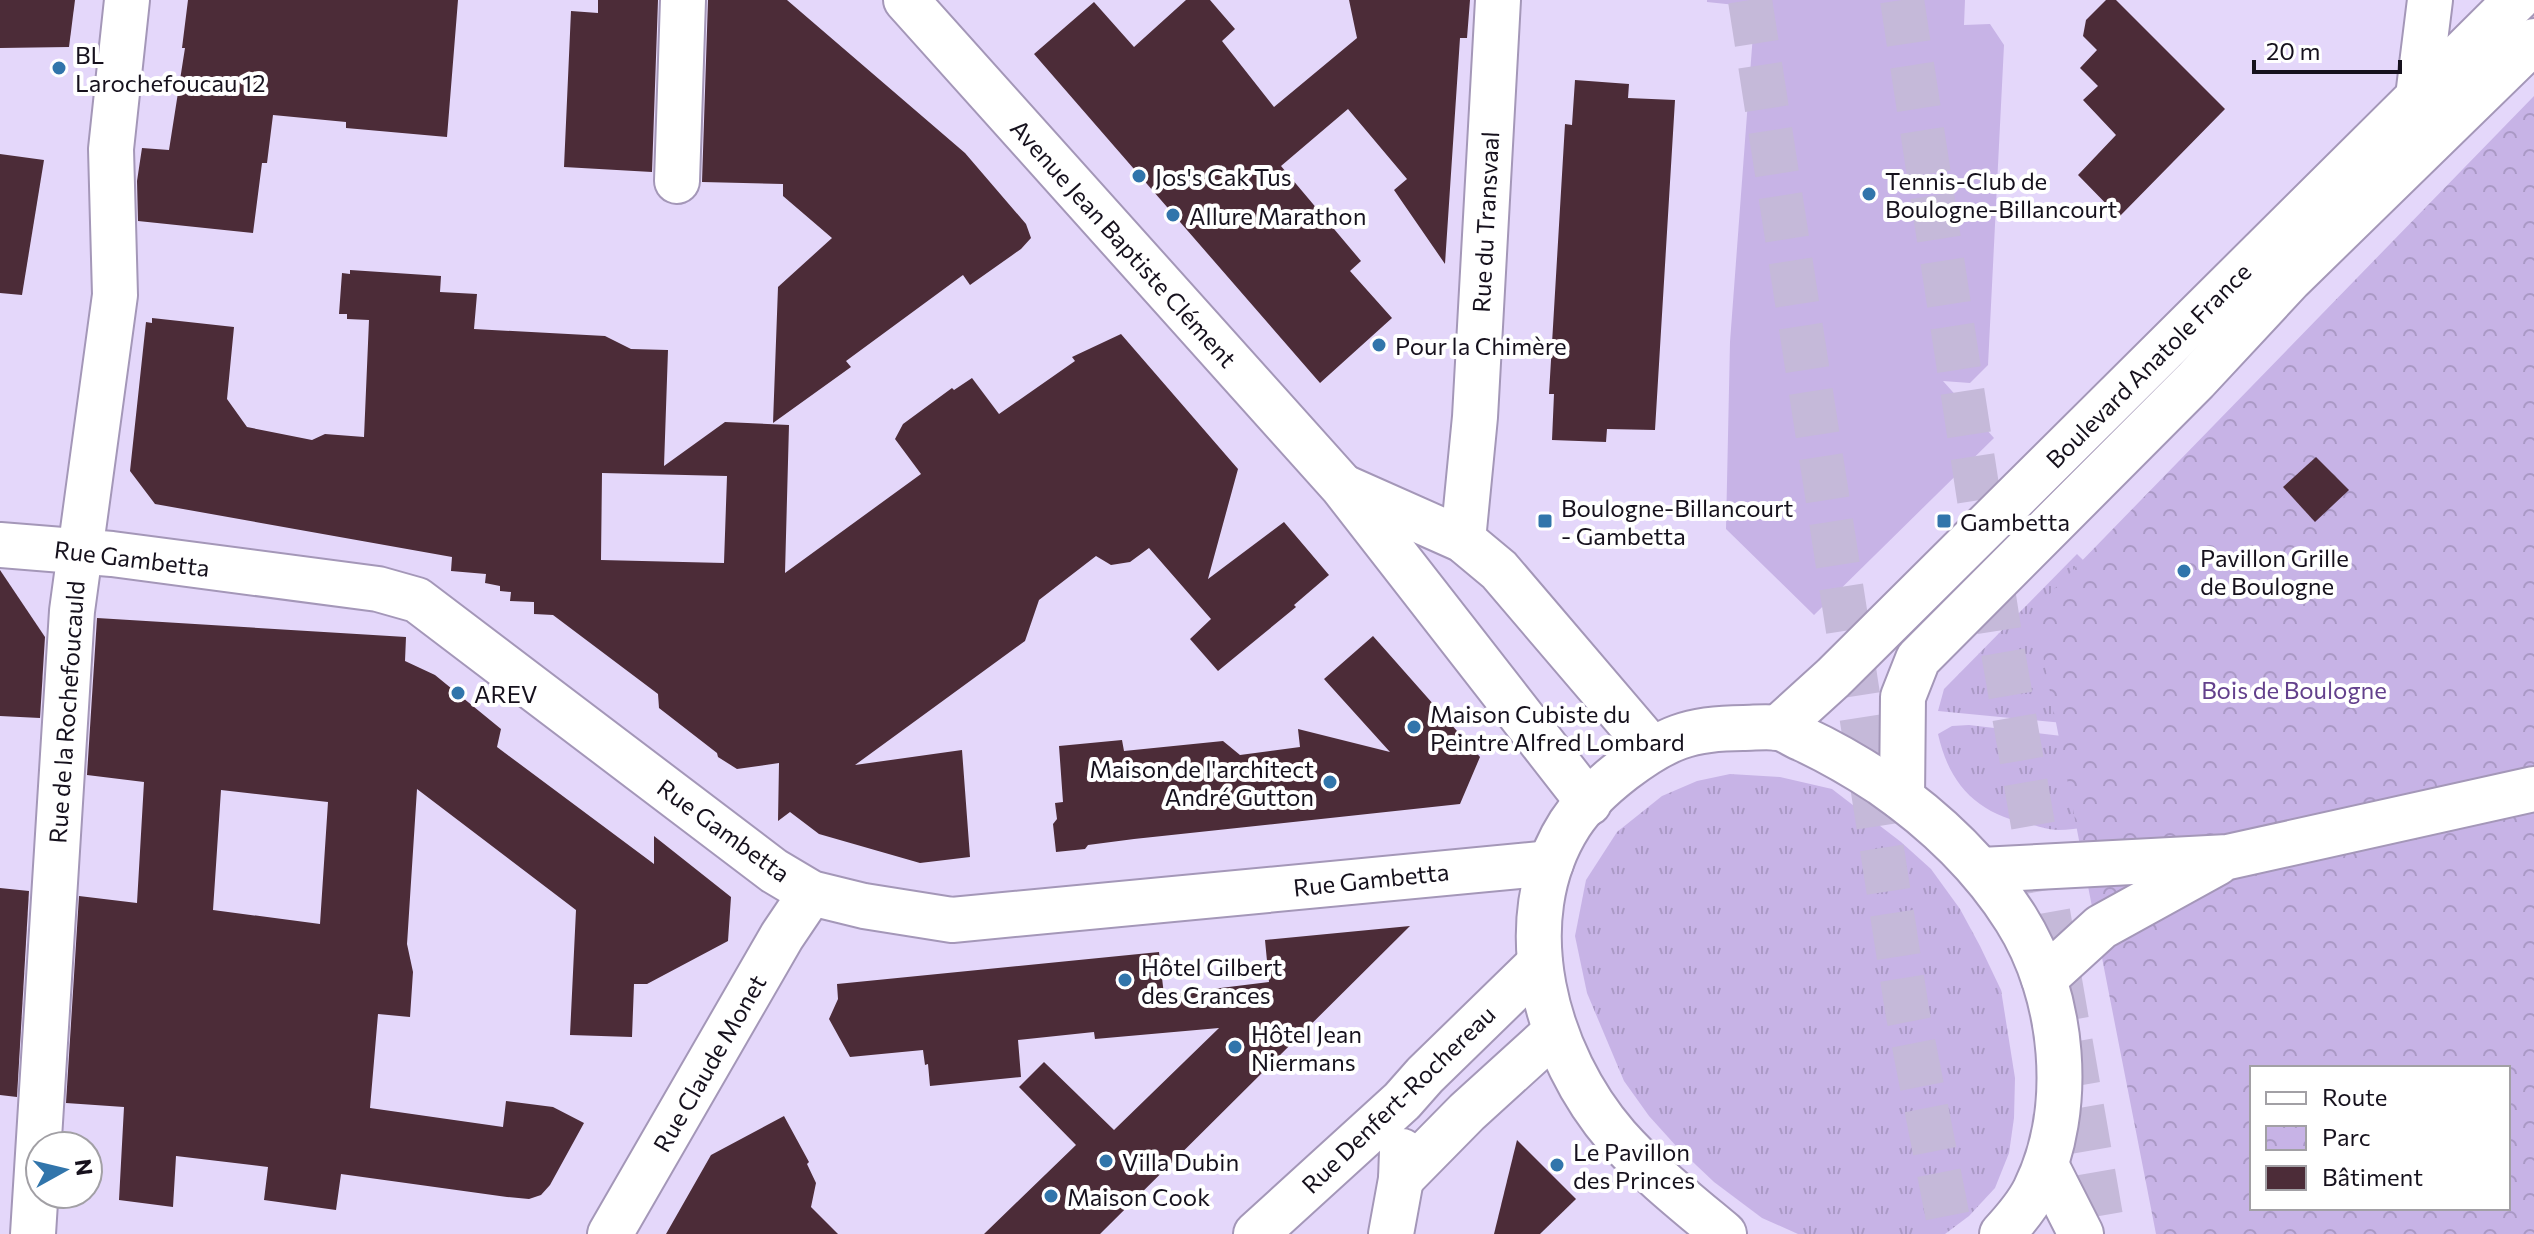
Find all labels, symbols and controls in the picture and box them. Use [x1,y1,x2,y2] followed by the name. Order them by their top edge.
[2254,24,2400,74] scale bar
[2266,36,2320,65] text: 20 m
[75,40,266,97] place label: BL Larochefoucau 12
[50,59,68,77] marker: BL Larochefoucau 12
[1005,113,1243,373] street label: Avenue Jean Baptiste Clément
[1466,131,1504,313] street label: Rue du Transvaal
[1155,162,1292,191] place label: Jos's Cak Tus
[1885,166,2118,223] place label: Tennis-Club de Boulogne-Billancourt
[1130,167,1148,185] marker: Jos's Cak Tus
[1860,185,1878,203] marker: Tennis-Club de Boulogne-Billancourt
[1189,201,1366,230] place label: Allure Marathon
[1164,206,1182,224] marker: Allure Marathon
[2040,257,2256,473] street label: Boulevard Anatole France
[1395,331,1567,360] place label: Pour la Chimère
[1370,336,1388,354] marker: Pour la Chimère
[1561,493,1794,550] place label: Boulogne-Billancourt - Gambetta
[1960,507,2070,536] place label: Gambetta
[1536,512,1554,530] marker: Boulogne-Billancourt - Gambetta
[1935,512,1953,530] marker: Gambetta
[53,534,211,582] street label: Rue Gambetta
[2200,543,2349,600] place label: Pavillon Grille de Boulogne
[2175,562,2193,580] marker: Pavillon Grille de Boulogne
[42,580,90,844] street label: Rue de la Rochefoucauld
[2201,675,2387,704] park label: Bois de Boulogne
[474,679,537,708] place label: AREV
[449,684,467,702] marker: AREV
[1430,699,1685,756] place label: Maison Cubiste du Peintre Alfred Lombard
[1405,718,1423,736] marker: Maison Cubiste du Peintre Alfred Lombard
[1089,754,1314,811] place label: Maison de l'architect André Gutton
[652,772,796,888] street label: Rue Gambetta
[1321,773,1339,791] marker: Maison de l'architect André Gutton
[1292,856,1450,902] street label: Rue Gambetta
[1141,952,1282,1009] place label: Hôtel Gilbert des Crances
[647,969,772,1157] street label: Rue Claude Monet
[1116,971,1134,989] marker: Hôtel Gilbert des Crances
[1295,999,1501,1199] street label: Rue Denfert-Rochereau
[1251,1019,1362,1076] place label: Hôtel Jean Niermans
[1226,1038,1244,1056] marker: Hôtel Jean Niermans
[2250,1066,2510,1210] legend
[2322,1082,2387,1111] text: Route
[2322,1122,2371,1151] text: Parc
[24,1130,104,1210] north arrow
[1573,1137,1695,1194] place label: Le Pavillon des Princes
[1122,1147,1239,1176] place label: Villa Dubin
[1097,1152,1115,1170] marker: Villa Dubin
[1548,1156,1566,1174] marker: Le Pavillon des Princes
[70,1157,99,1177] text: N
[2322,1162,2423,1191] text: Bâtiment
[1067,1182,1210,1211] place label: Maison Cook
[1042,1187,1060,1205] marker: Maison Cook

